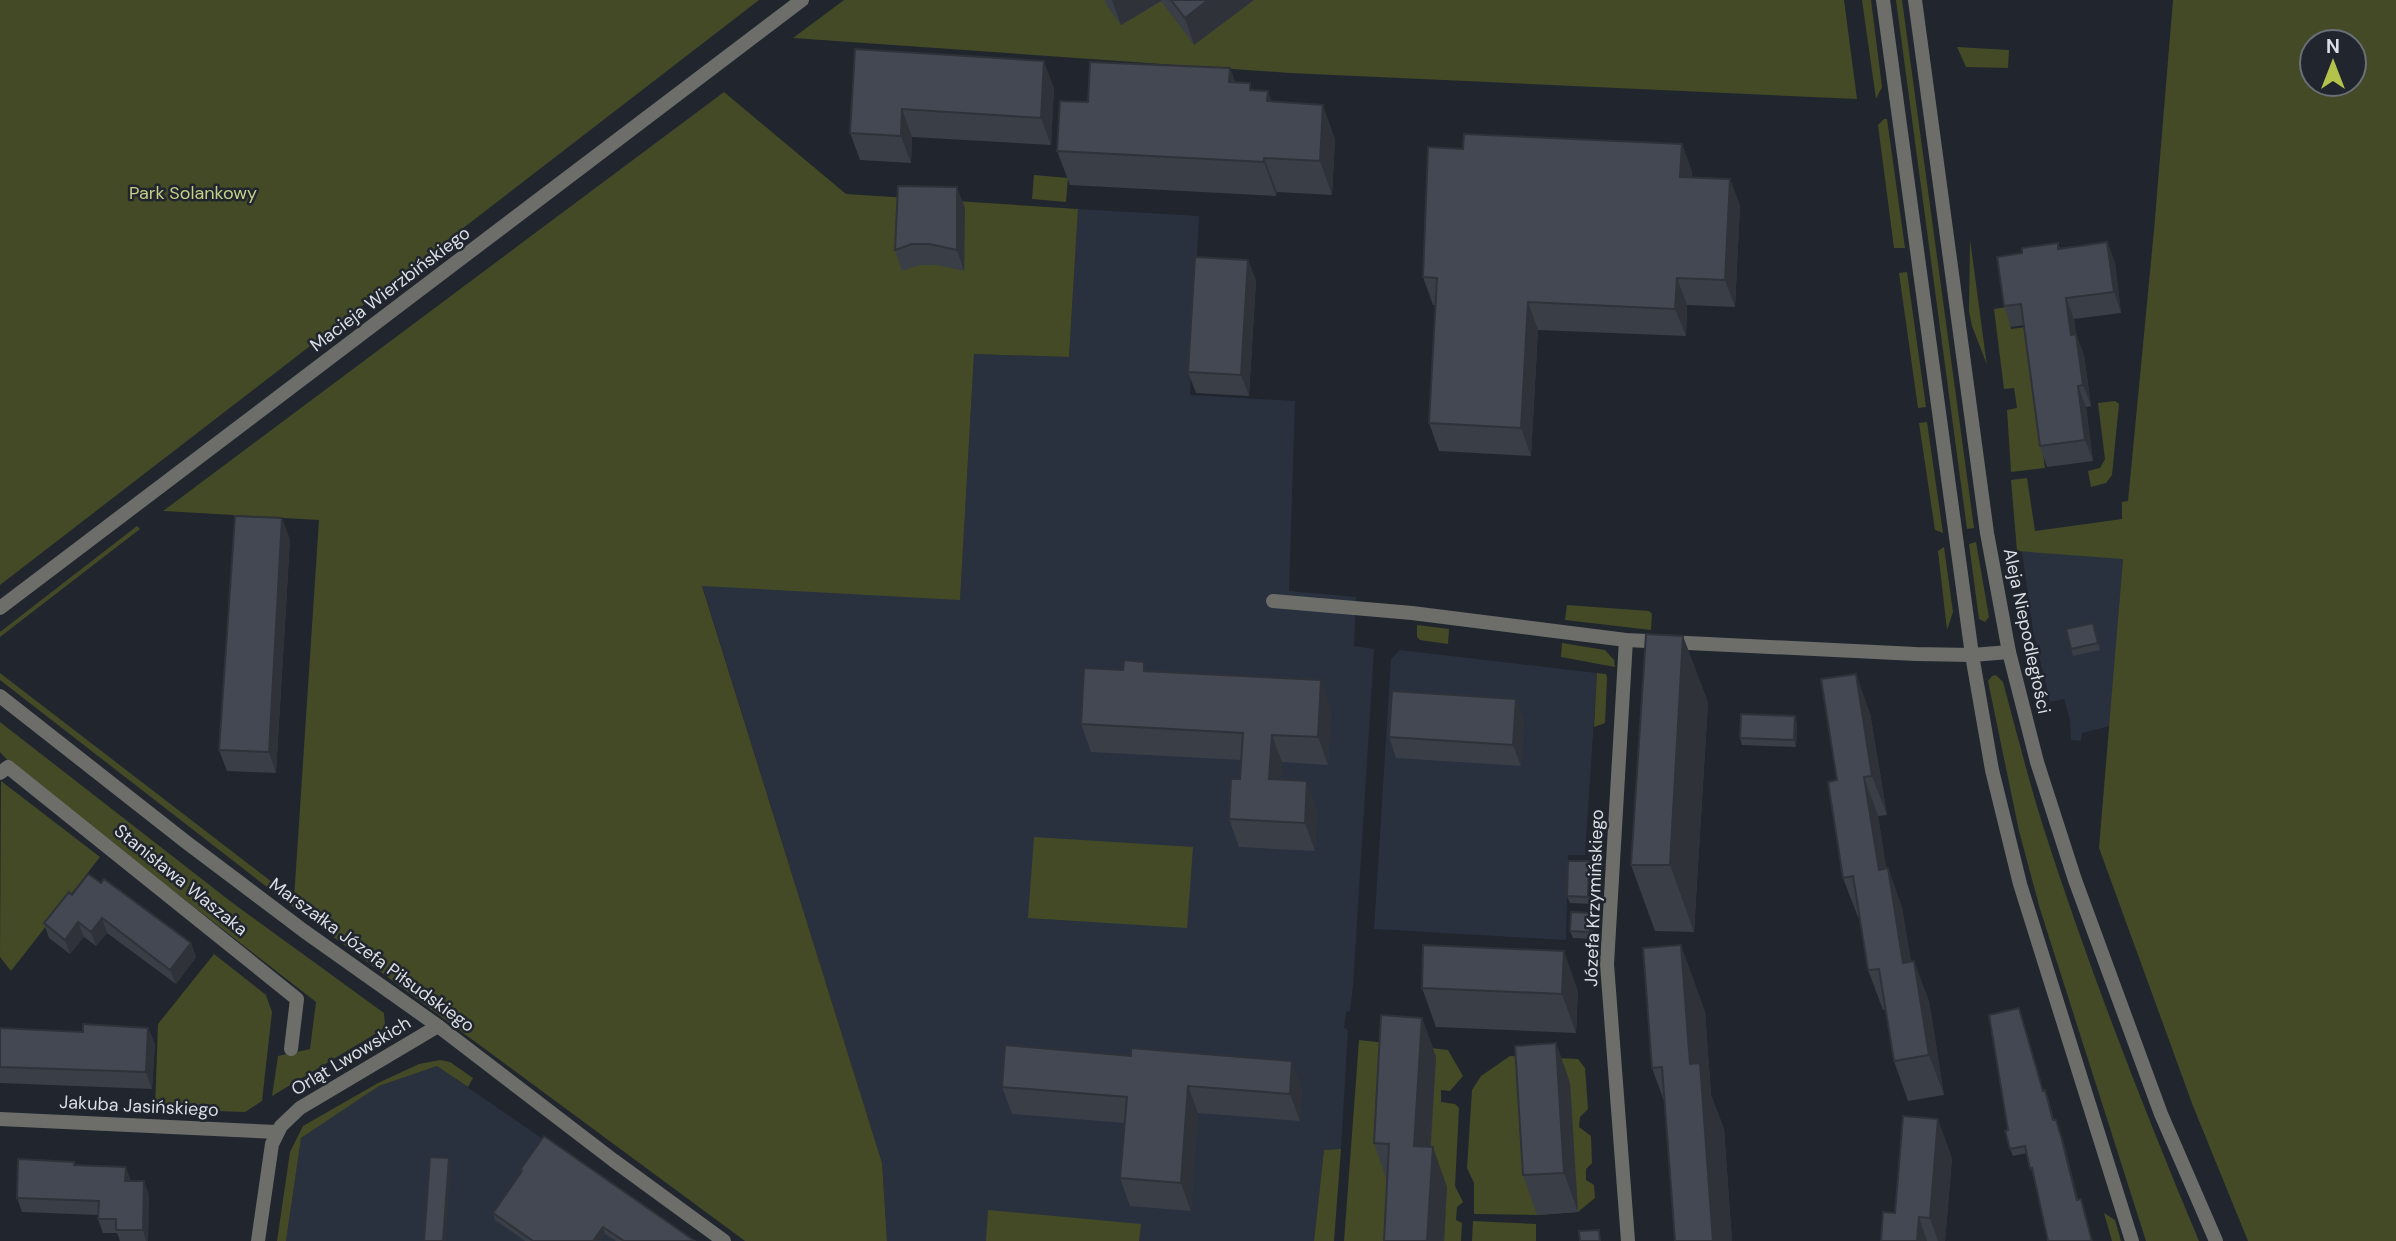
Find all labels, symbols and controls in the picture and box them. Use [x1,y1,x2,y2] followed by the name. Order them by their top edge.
[2298,28,2368,98] north arrow
[2326,34,2340,59] text: N
[129,181,257,205] park label: Park Solankowy
[305,221,475,357] street label: Macieja Wierzbińskiego
[1998,546,2056,716] street label: Aleja Niepodległości
[1579,809,1609,987] street label: Józefa Krzymińskiego
[109,819,253,941] street label: Stanisława Waszaka
[265,872,479,1038] street label: Marszałka Józefa Piłsudskiego
[287,1011,415,1101] street label: Orląt Lwowskich
[59,1090,219,1122] street label: Jakuba Jasińskiego

